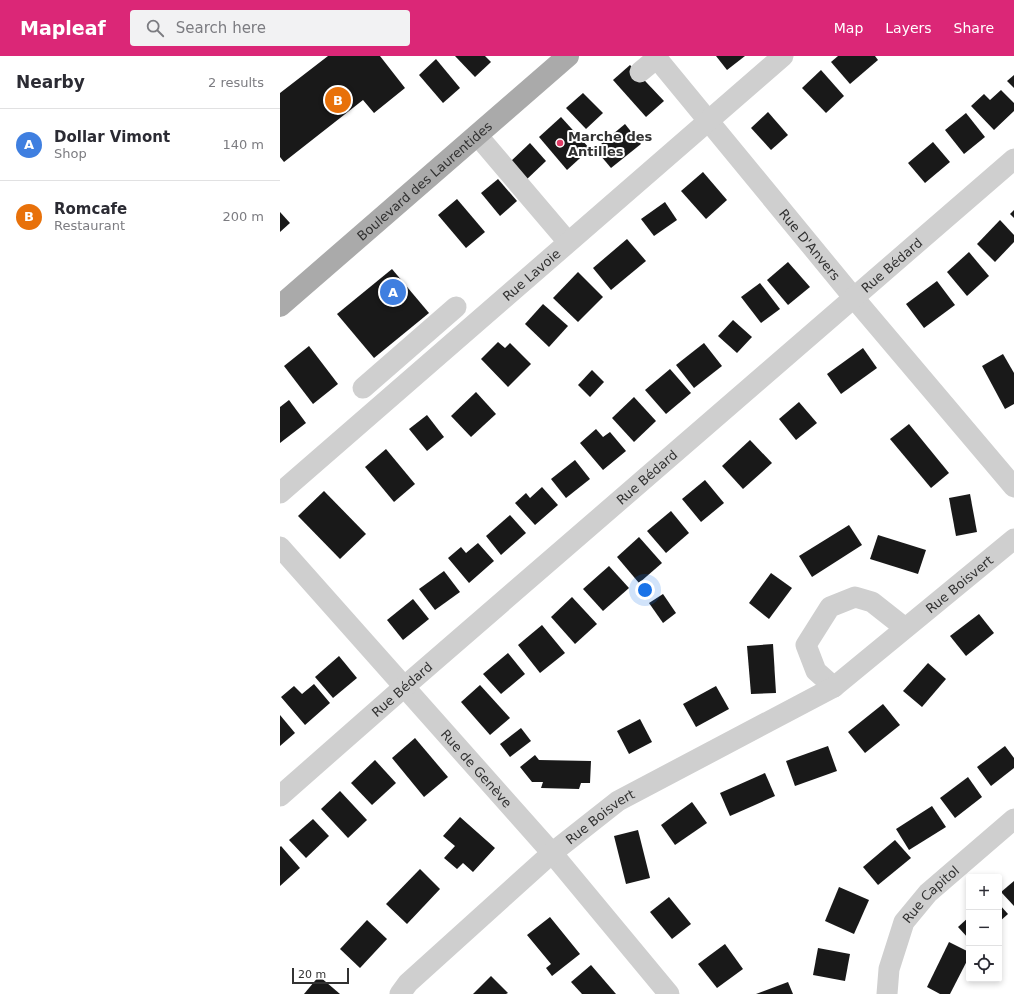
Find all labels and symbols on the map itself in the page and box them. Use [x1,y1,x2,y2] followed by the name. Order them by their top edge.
[325,85,351,115] pin: B
[354,118,495,243] street label: Boulevard des Laurentides
[568,129,653,159] place label: Marche des Antilles
[555,138,565,148] marker: Marche des Antilles
[776,206,844,283] street label: Rue D'Anvers
[858,235,925,295] street label: Rue Bédard
[500,246,563,304] street label: Rue Lavoie
[380,277,406,307] pin: A
[613,447,680,507] street label: Rue Bédard
[923,552,996,616] street label: Rue Boisvert
[635,580,655,600] your location
[368,659,435,720] street label: Rue Bédard
[438,726,515,810] street label: Rue de Genève
[562,786,637,847] street label: Rue Boisvert
[899,862,962,926] street label: Rue Capitol
[292,966,349,985] scale bar

